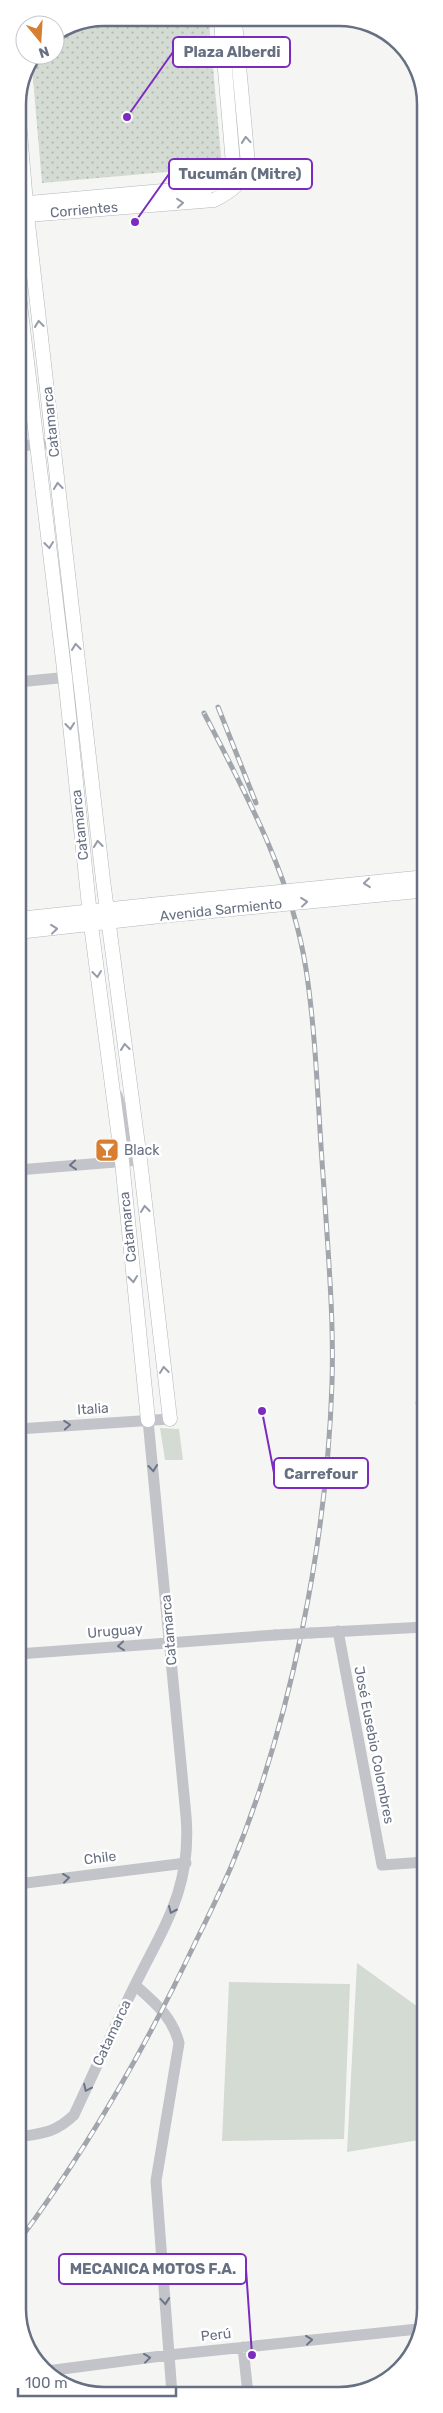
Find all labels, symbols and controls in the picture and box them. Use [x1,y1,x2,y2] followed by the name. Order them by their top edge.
[15,15,65,65] north arrow
[173,37,290,67] callout: Plaza Alberdi
[36,42,51,62] text: N
[183,43,281,61] text: Plaza Alberdi
[240,136,251,144] one-way arrow
[169,159,312,189] callout: Tucumán (Mitre)
[179,165,302,183] text: Tucumán (Mitre)
[177,197,185,208] one-way arrow
[49,199,119,221] street label: Corrientes
[34,320,45,328] one-way arrow
[39,386,63,458] street label: Catamarca
[53,482,64,490] one-way arrow
[43,541,54,549] one-way arrow
[71,643,82,651] one-way arrow
[64,722,75,730] one-way arrow
[68,789,92,861] street label: Catamarca
[93,839,104,847] one-way arrow
[363,877,371,888] one-way arrow
[159,895,283,925] street label: Avenida Sarmiento
[301,897,309,908] one-way arrow
[51,924,59,935] one-way arrow
[91,970,102,978] one-way arrow
[120,1043,131,1051] one-way arrow
[94,1137,120,1163] bar icon: Black
[124,1142,160,1159] place label: Black
[69,1159,77,1170] one-way arrow
[116,1191,140,1263] street label: Catamarca
[140,1204,151,1212] one-way arrow
[128,1275,139,1283] one-way arrow
[159,1366,170,1374] one-way arrow
[77,1399,109,1419] street label: Italia
[63,1420,71,1431] one-way arrow
[274,1458,368,1488] callout: Carrefour
[147,1464,158,1472] one-way arrow
[284,1465,358,1483] text: Carrefour
[157,1594,181,1666] street label: Catamarca
[87,1620,144,1642] street label: Uruguay
[117,1640,125,1651] one-way arrow
[350,1665,398,1825] street label: José Eusebio Colombres
[83,1848,117,1868] street label: Chile
[63,1873,71,1884] one-way arrow
[167,1905,178,1914] one-way arrow
[89,1997,135,2069] street label: Catamarca
[82,2083,93,2092] one-way arrow
[59,2254,246,2284] callout: MECANICA MOTOS F.A.
[70,2260,236,2278] text: MECANICA MOTOS F.A.
[159,2297,170,2305] one-way arrow
[200,2325,232,2345] street label: Perú
[305,2335,313,2346] one-way arrow
[143,2353,152,2363] one-way arrow
[18,2366,175,2398] scale bar
[25,2374,67,2392] text: 100 m

